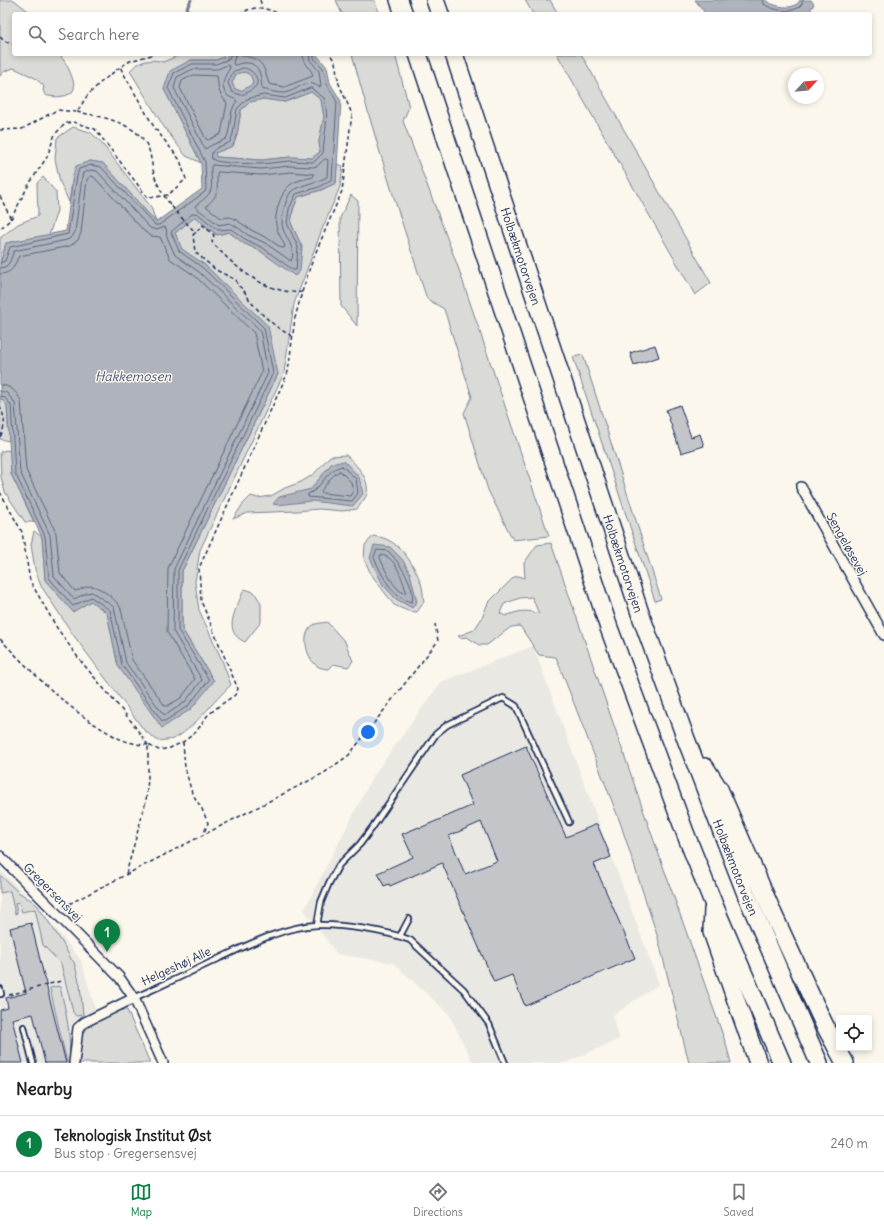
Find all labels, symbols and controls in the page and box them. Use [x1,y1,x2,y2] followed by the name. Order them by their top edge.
[12,12,872,56] search box
[26,23,48,45] icon: search
[58,25,139,44] text: Search here
[788,68,824,104] north arrow
[498,205,545,307] street label: Holbækmotorvejen
[95,368,172,385] water label: Hakkemosen
[824,510,870,578] street label: Sengeløsevej
[600,513,647,614] street label: Holbækmotorvejen
[358,722,378,742] your location
[710,817,762,918] street label: Holbækmotorvejen
[20,859,86,925] street label: Gregersensvej
[94,919,120,952] pin: 1
[139,943,213,989] street label: Helgeshøj Alle
[836,1015,872,1051] map controls
[836,1015,872,1051] button: locate
[16,1078,72,1100] text: Nearby
[54,1126,211,1145] text: Teknologisk Institut Øst
[26,1135,32,1152] text: 1
[831,1135,868,1152] text: 240 m
[54,1145,197,1162] text: Bus stop · Gregersensvej
[130,1181,152,1219] tab: Map
[413,1181,463,1219] tab: Directions
[723,1181,754,1219] tab: Saved

